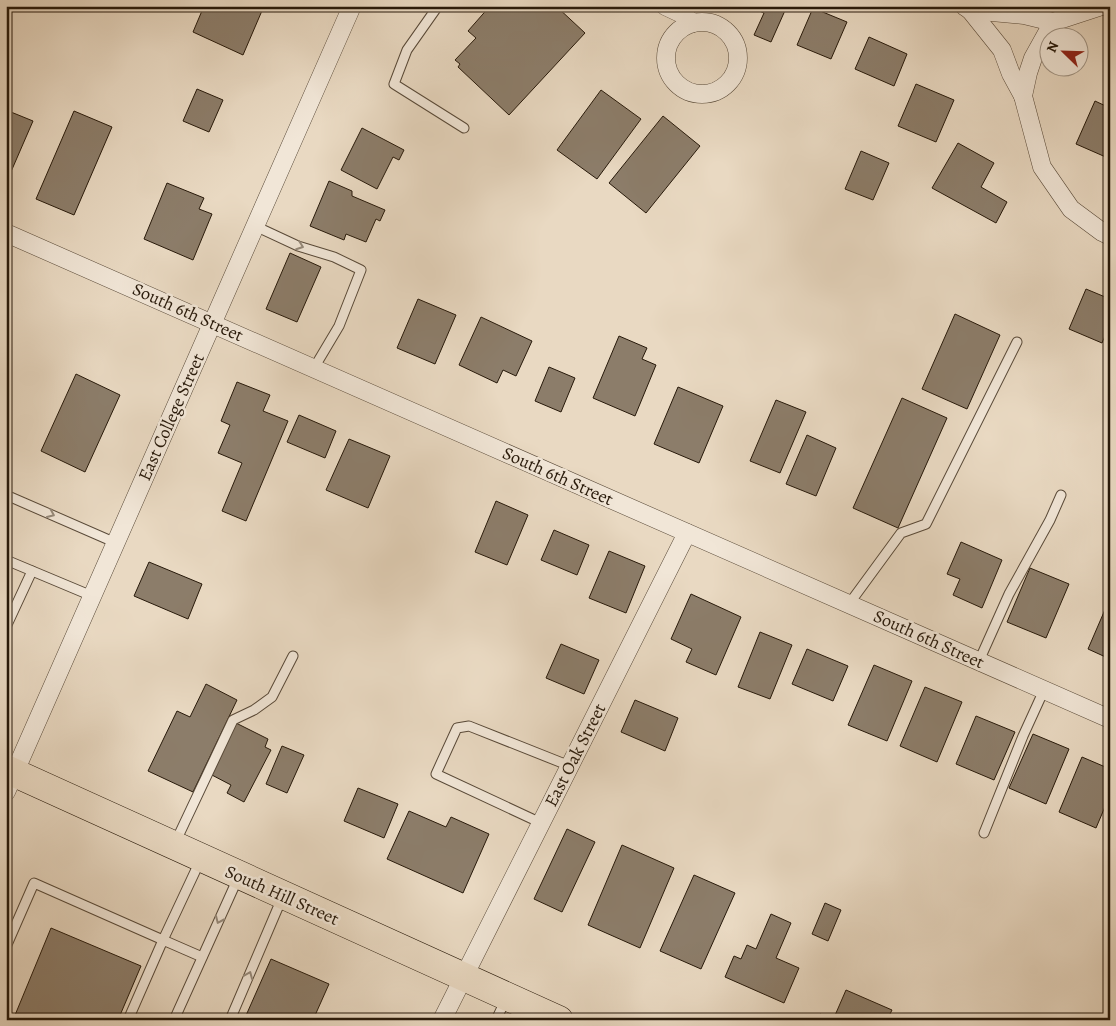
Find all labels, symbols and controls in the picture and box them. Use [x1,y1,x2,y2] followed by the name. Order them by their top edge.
[1038,28,1088,78] north arrow
[1042,39,1063,56] text: N
[295,240,304,250] one-way arrow
[129,277,247,347] street label: South 6th Street
[132,350,210,484] street label: East College Street
[499,441,617,511] street label: South 6th Street
[46,508,55,519] one-way arrow
[870,604,988,674] street label: South 6th Street
[539,699,611,811] street label: East Oak Street
[221,859,343,931] street label: South Hill Street
[215,914,225,923] one-way arrow
[243,971,254,980] one-way arrow

